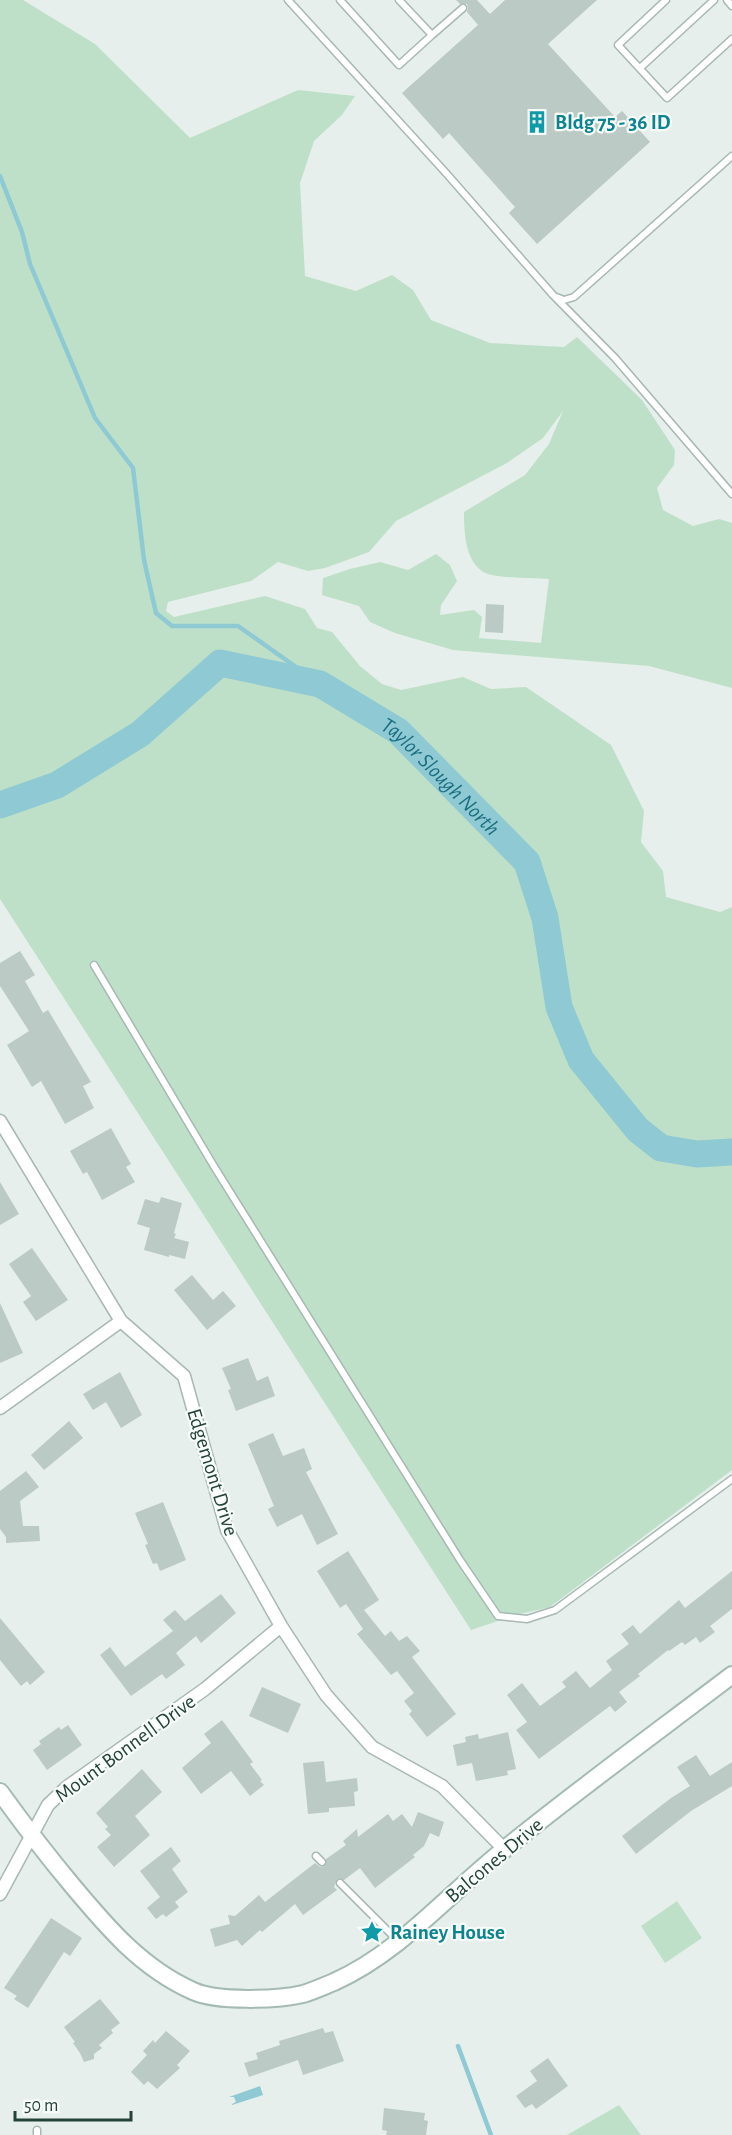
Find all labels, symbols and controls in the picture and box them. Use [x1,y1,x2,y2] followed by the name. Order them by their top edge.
[524,109,550,135] building icon: Bldg 75 - 36 ID
[555,112,671,133] place label: Bldg 75 - 36 ID
[377,714,504,840] water label: Taylor Slough North
[183,1406,242,1538] street label: Edgemont Drive
[51,1691,199,1806] street label: Mount Bonnell Drive
[442,1814,547,1907] street label: Balcones Drive
[359,1919,385,1945] place icon: Rainey House
[390,1922,505,1943] place label: Rainey House
[15,2084,130,2122] scale bar
[24,2097,58,2115] text: 50 m

